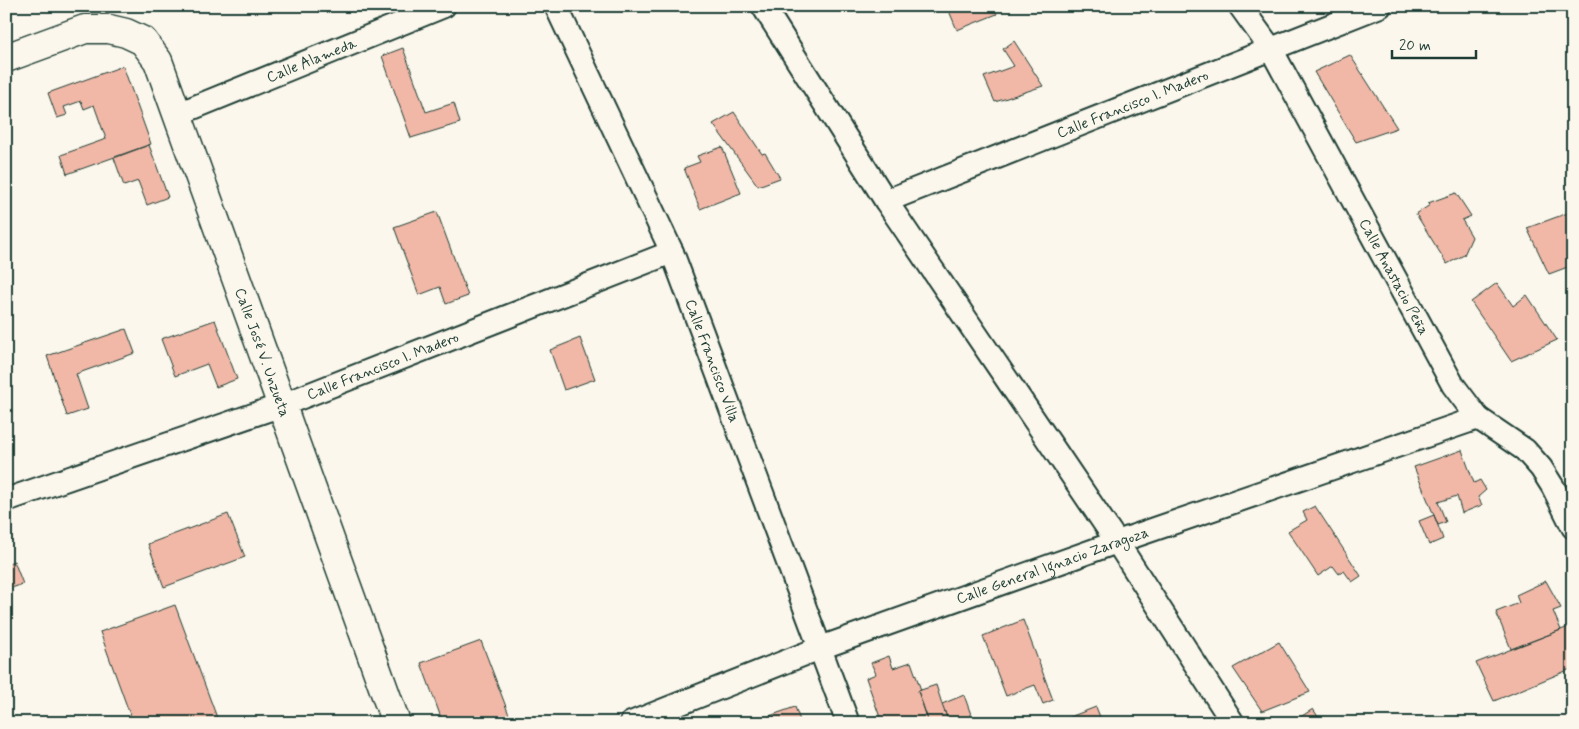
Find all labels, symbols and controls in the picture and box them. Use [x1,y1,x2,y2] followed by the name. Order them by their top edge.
[1392,28,1475,60] scale bar
[264,33,361,88] street label: Calle Alameda
[1399,36,1431,56] text: 20 m
[1054,66,1212,144] street label: Calle Francisco I. Madero
[1354,215,1433,339] street label: Calle Anastacio Peña
[229,285,294,420] street label: Calle José V. Unzueta
[680,297,744,426] street label: Calle Francisco Villa
[304,328,462,405] street label: Calle Francisco I. Madero
[954,523,1152,610] street label: Calle General Ignacio Zaragoza

